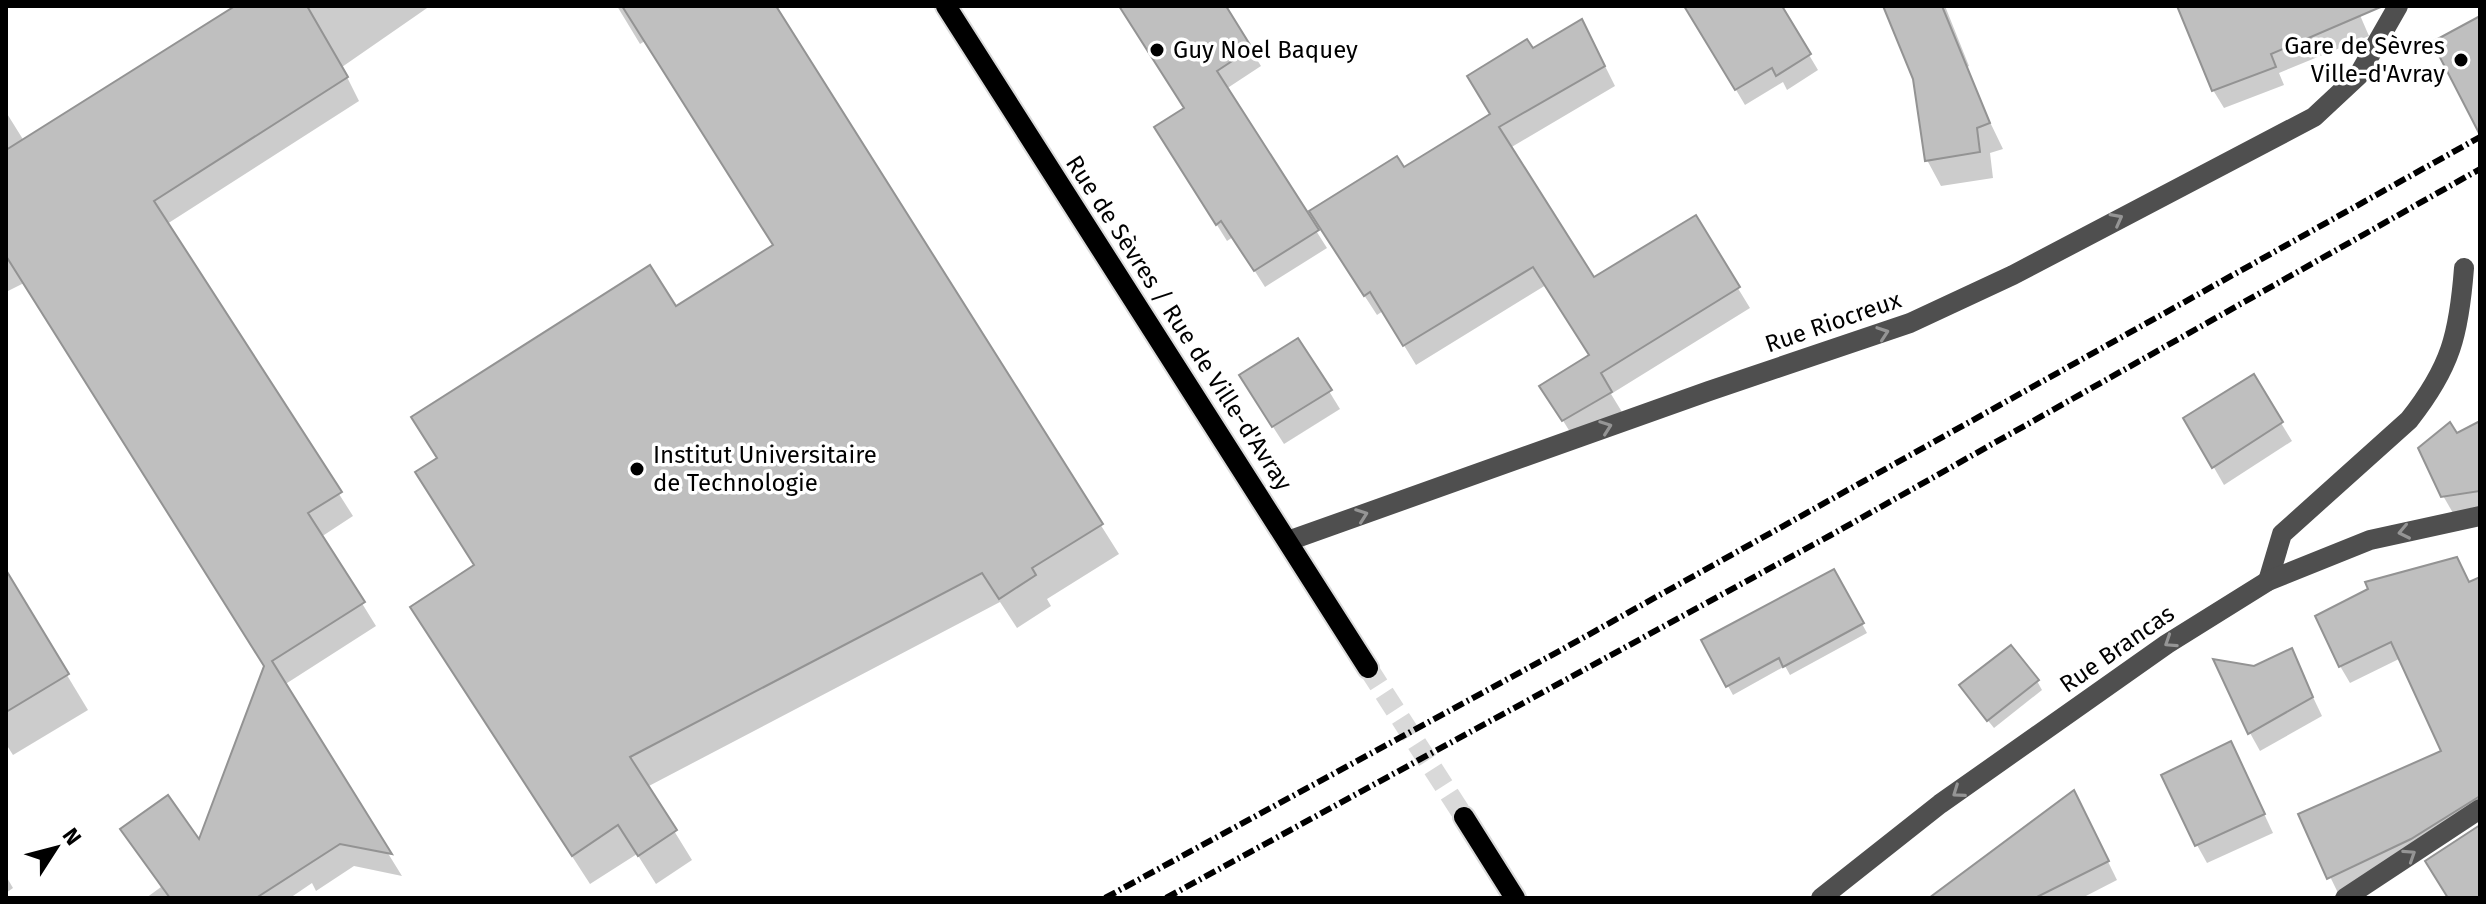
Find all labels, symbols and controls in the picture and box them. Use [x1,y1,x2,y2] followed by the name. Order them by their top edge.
[2284,32,2445,88] place label: Gare de Sèvres Ville-d'Avray
[1173,36,1358,64] place label: Guy Noel Baquey
[1148,41,1166,59] marker: Guy Noel Baquey
[2452,51,2470,69] marker: Gare de Sèvres Ville-d'Avray
[1060,150,1298,496] street label: Rue de Sèvres / Rue de Ville-d'Avray
[2108,213,2122,229] one-way arrow
[1761,286,1905,358] street label: Rue Riocreux
[1876,326,1890,342] one-way arrow
[1598,420,1612,437] one-way arrow
[653,441,877,497] place label: Institut Universitaire de Technologie
[628,460,646,478] marker: Institut Universitaire de Technologie
[1354,509,1368,525] one-way arrow
[2397,523,2411,540] one-way arrow
[2054,599,2180,699] street label: Rue Brancas
[2165,633,2179,648] one-way arrow
[1952,782,1966,797] one-way arrow
[16,808,96,888] north arrow
[57,823,87,850] text: N
[2401,850,2416,865] one-way arrow

